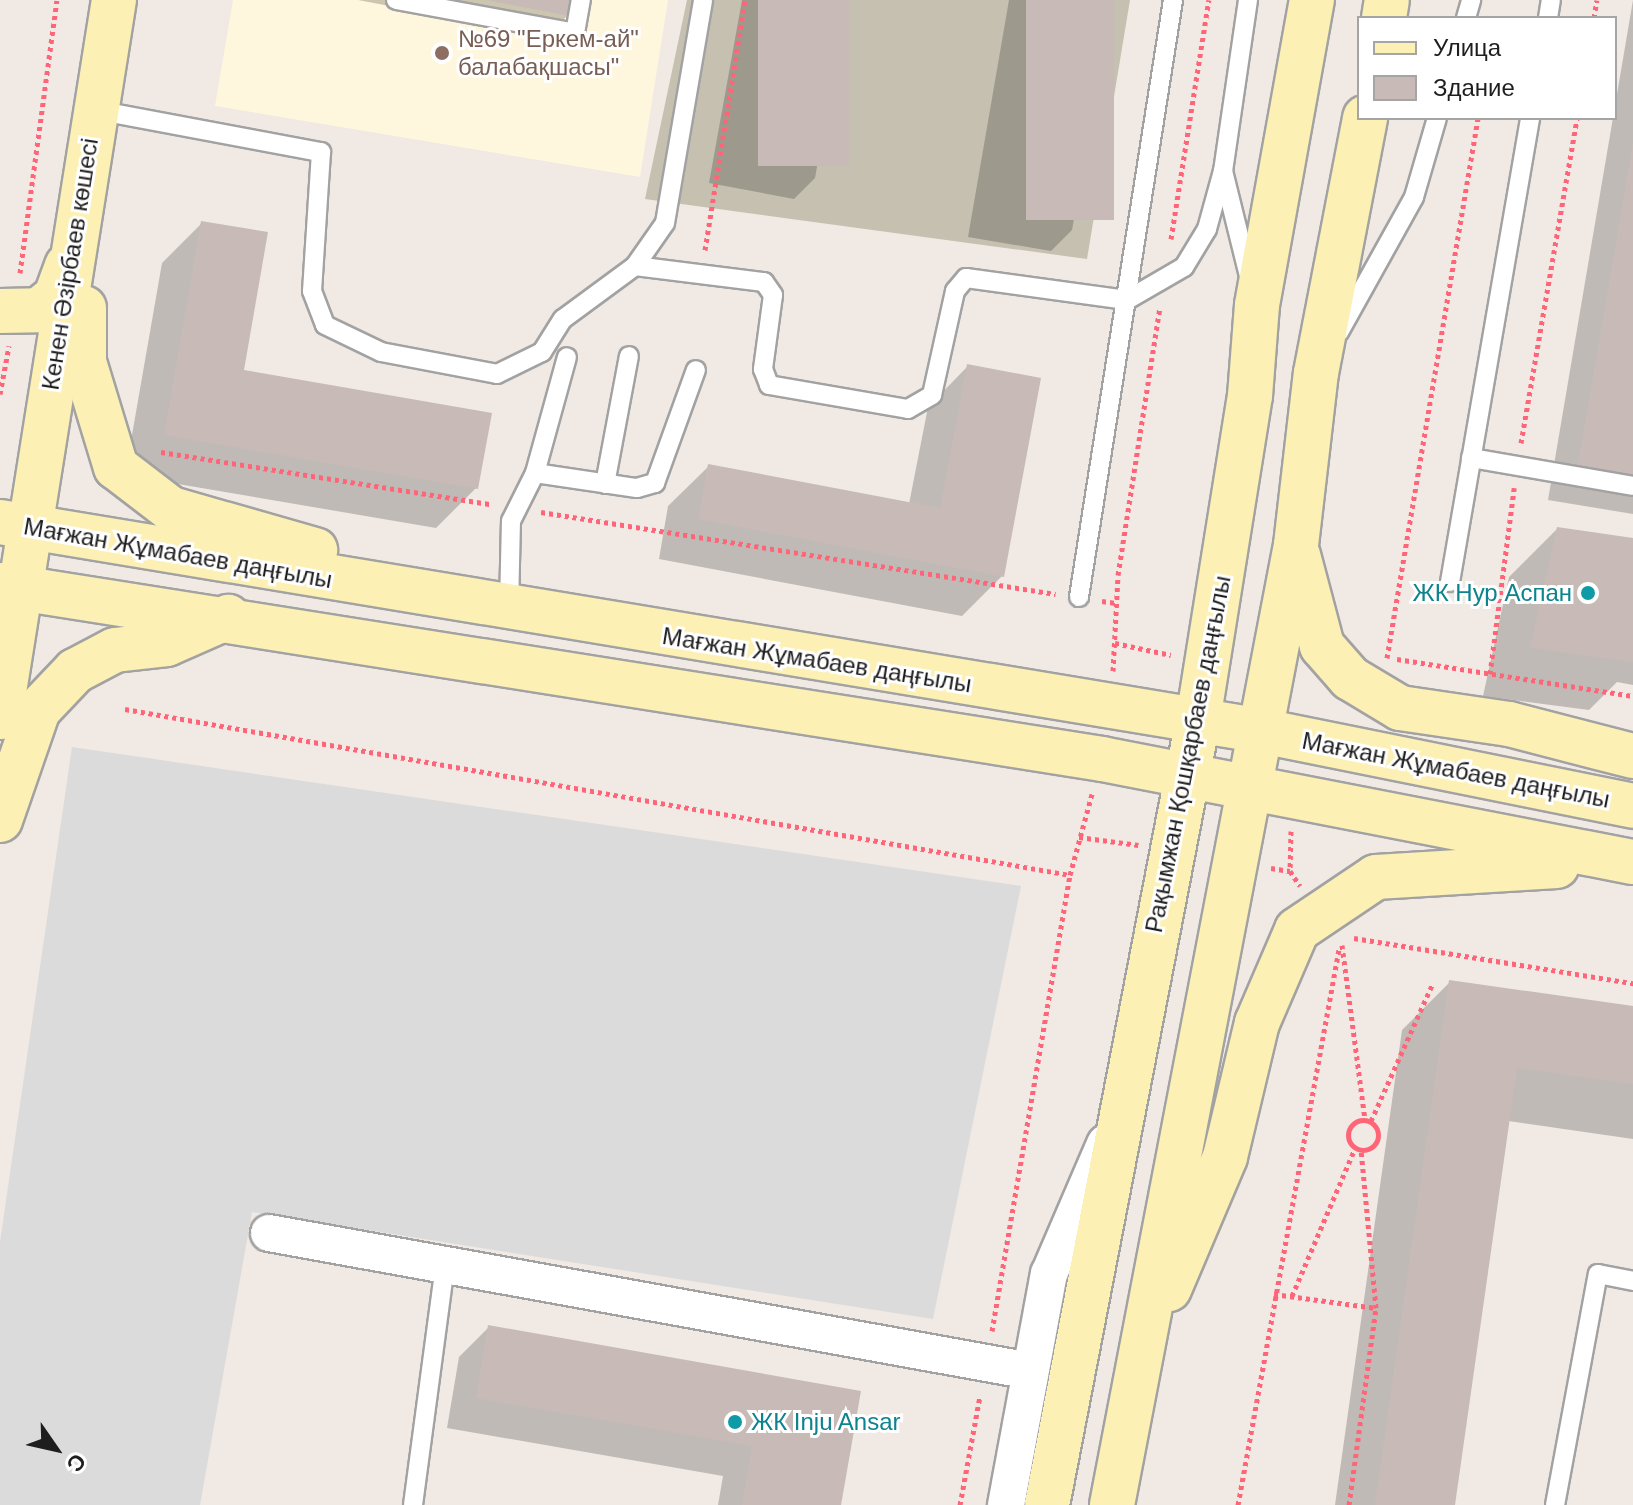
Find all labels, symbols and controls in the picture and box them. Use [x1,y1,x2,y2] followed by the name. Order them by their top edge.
[1357,16,1617,120] legend
[458,25,639,81] place label: №69 "Еркем-ай" балабақшасы"
[1433,34,1501,61] text: Улица
[433,44,451,62] marker: №69 "Еркем-ай" балабақшасы"
[1433,74,1515,101] text: Здание
[36,136,104,392] street label: Кенен Әзірбаев көшесі
[21,512,335,594] street label: Мағжан Жұмабаев даңғылы
[1139,573,1237,935] street label: Рақымжан Қошқарбаев даңғылы
[1413,579,1572,607] place label: ЖК Нур Аспан
[1579,584,1597,602] marker: ЖК Нур Аспан
[660,621,974,699] street label: Мағжан Жұмабаев даңғылы
[1300,726,1612,814] street label: Мағжан Жұмабаев даңғылы
[751,1408,902,1436] place label: ЖК Inju Ansar
[16,1409,96,1489] north arrow
[726,1413,744,1431] marker: ЖК Inju Ansar
[62,1449,91,1476] text: С

